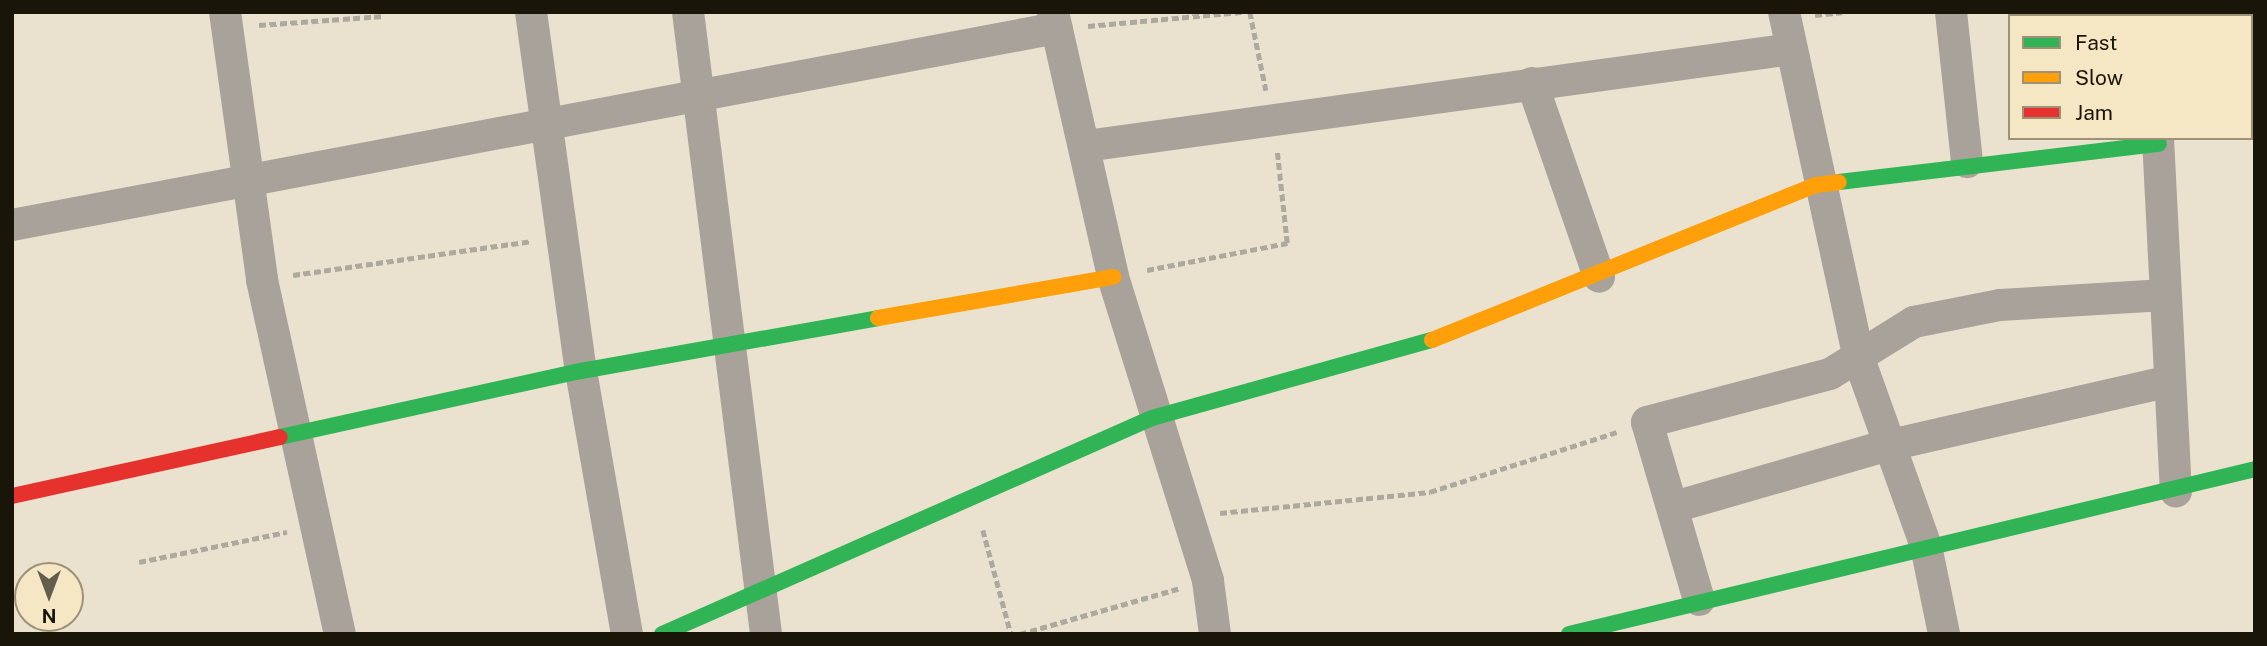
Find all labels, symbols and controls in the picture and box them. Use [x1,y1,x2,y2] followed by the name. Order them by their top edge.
[2008,14,2253,140] legend
[2075,30,2117,55] text: Fast
[2075,65,2123,90] text: Slow
[2075,100,2113,125] text: Jam
[14,562,84,632] north arrow
[42,605,56,627] text: N

